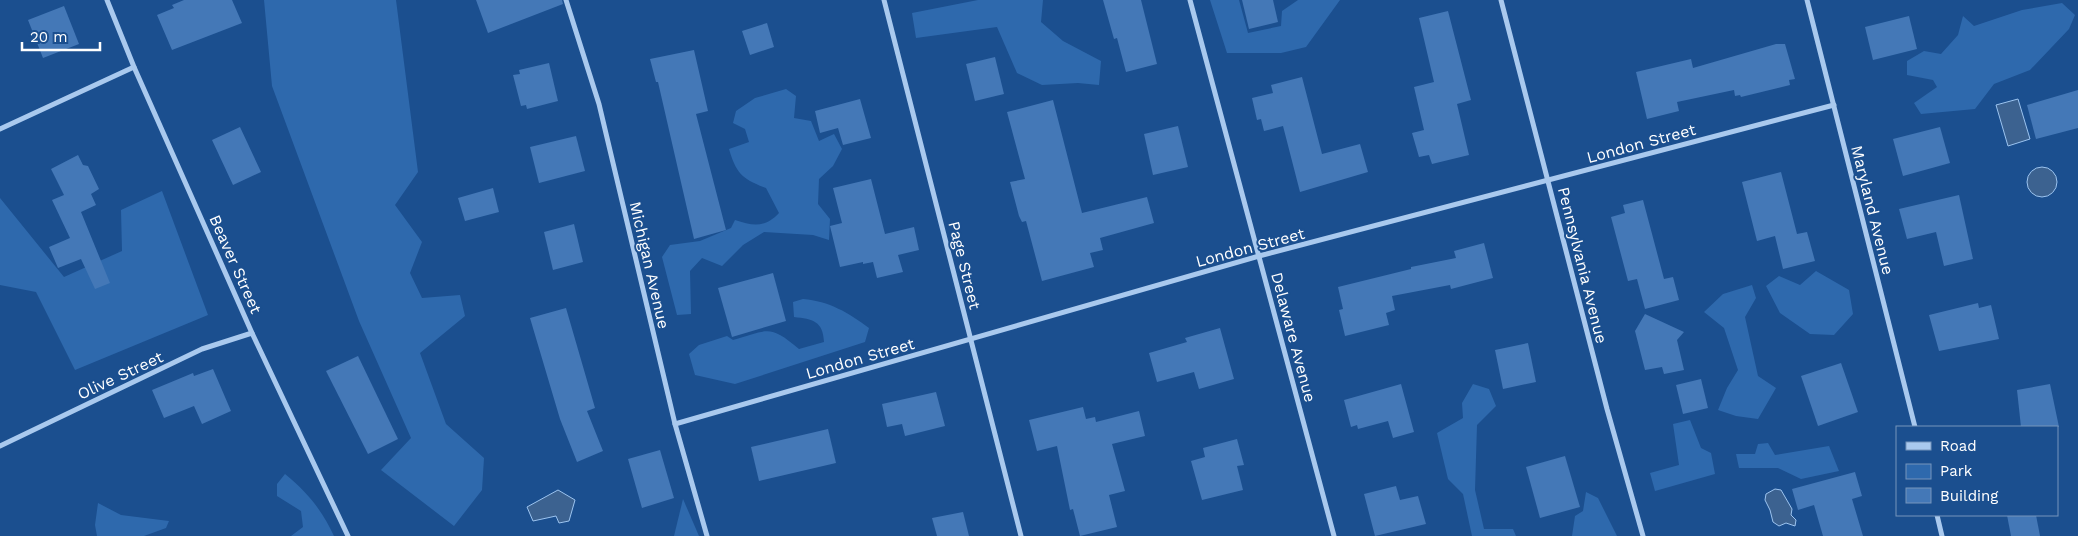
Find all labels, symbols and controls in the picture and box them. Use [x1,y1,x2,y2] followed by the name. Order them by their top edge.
[22,20,100,52] scale bar
[30,28,68,46] text: 20 m
[1585,120,1698,167] street label: London Street
[1847,143,1898,277] street label: Maryland Avenue
[1554,185,1611,345] street label: Pennsylvania Avenue
[626,200,673,331] street label: Michigan Avenue
[205,212,266,317] street label: Beaver Street
[944,219,985,311] street label: Page Street
[1194,224,1307,271] street label: London Street
[1267,270,1320,404] street label: Delaware Avenue
[804,334,917,383] street label: London Street
[74,347,166,404] street label: Olive Street
[1896,426,2058,516] legend
[1940,437,1977,455] text: Road
[1940,462,1973,480] text: Park
[1940,487,1998,505] text: Building

